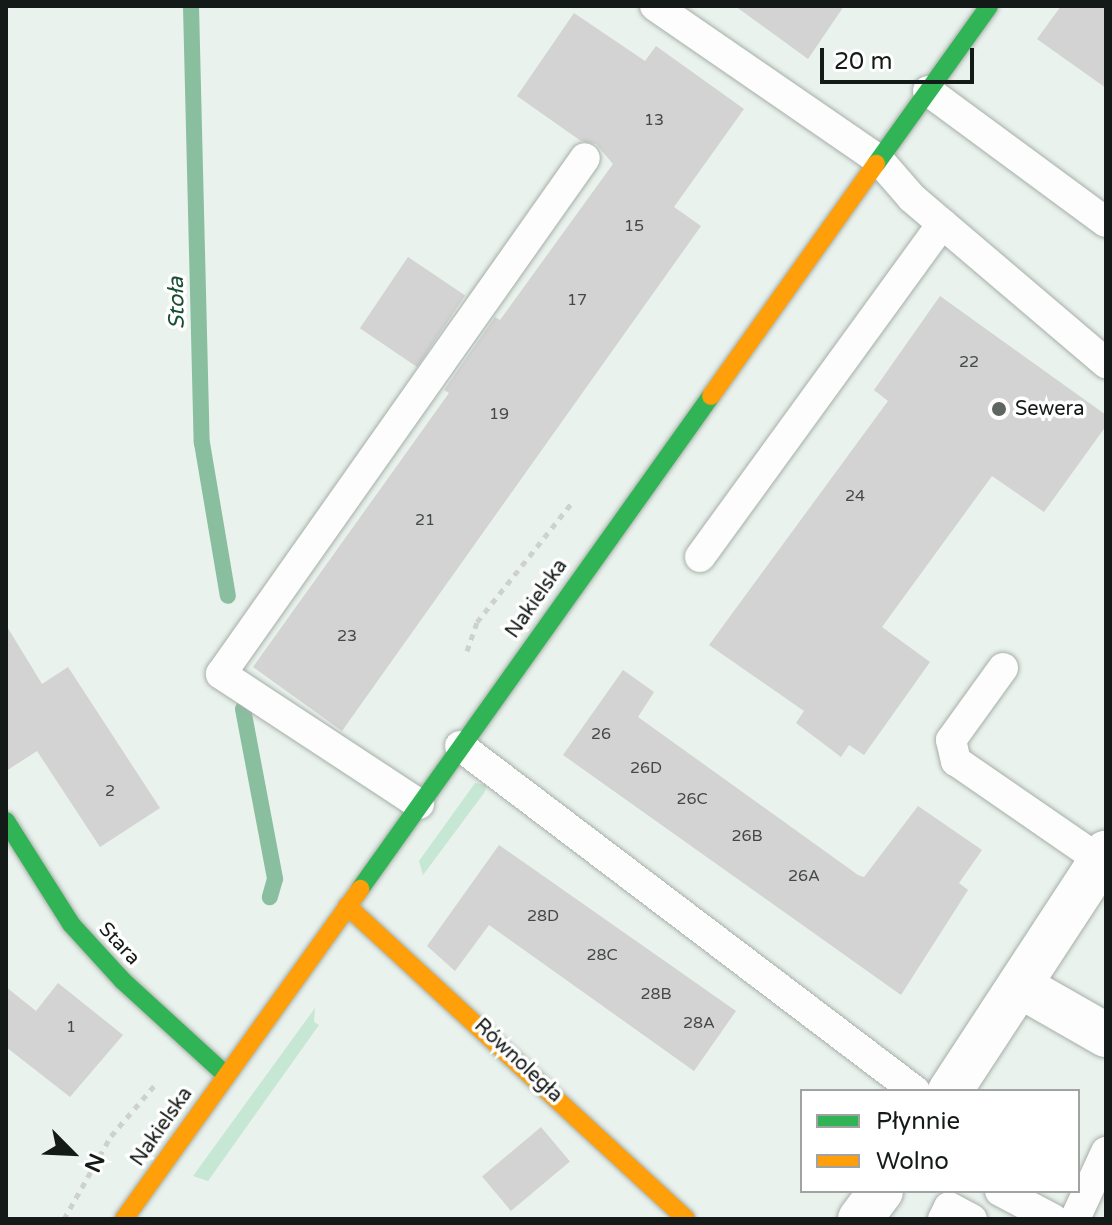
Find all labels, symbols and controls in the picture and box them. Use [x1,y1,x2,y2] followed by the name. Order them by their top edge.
[824,32,978,82] scale bar
[834,47,892,76] text: 20 m
[644,110,664,130] house number: 13
[624,216,644,236] house number: 15
[163,276,191,330] water label: Stoła
[567,290,587,310] house number: 17
[959,352,979,372] house number: 22
[1015,397,1084,421] place label: Sewera
[990,400,1008,418] marker: Sewera
[489,404,509,424] house number: 19
[845,486,865,506] house number: 24
[415,510,435,530] house number: 21
[501,555,573,643] street label: Nakielska
[337,626,357,646] house number: 23
[591,724,611,744] house number: 26
[630,758,662,778] house number: 26D
[105,781,115,801] house number: 2
[676,789,708,809] house number: 26C
[731,826,763,846] house number: 26B
[788,866,820,886] house number: 26A
[527,906,559,926] house number: 28D
[93,918,145,970] street label: Stara
[586,945,618,965] house number: 28C
[640,984,672,1004] house number: 28B
[683,1013,715,1033] house number: 28A
[469,1014,567,1108] street label: Równoległa
[66,1017,76,1037] house number: 1
[126,1083,198,1171] street label: Nakielska
[800,1089,1080,1193] legend
[876,1107,960,1136] text: Płynnie
[32,1113,112,1193] north arrow
[876,1147,949,1176] text: Wolno
[78,1149,109,1176] text: N

